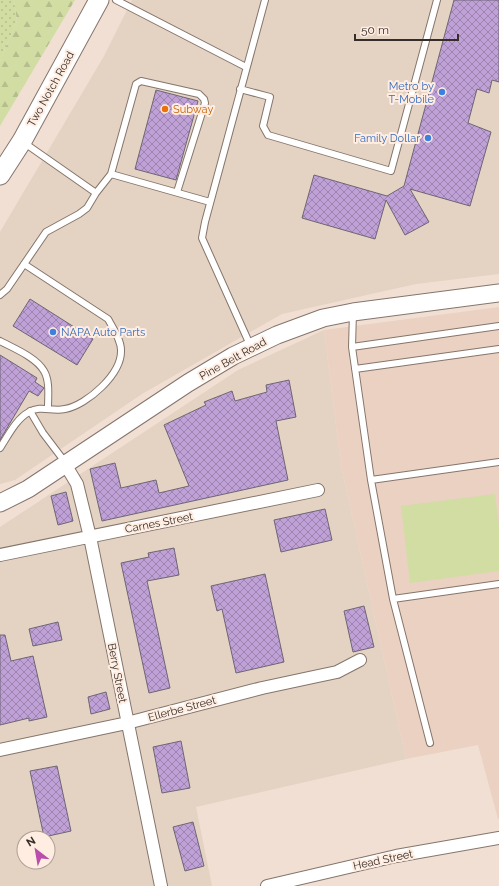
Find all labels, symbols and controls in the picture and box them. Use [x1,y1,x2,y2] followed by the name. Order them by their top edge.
[355,16,458,42] scale bar
[361,23,389,37] text: 50 m
[25,49,77,129] street label: Two Notch Road
[389,80,435,106] place label: Metro by T-Mobile
[437,87,447,97] marker: Metro by T-Mobile
[173,103,213,116] place label: Subway
[160,104,170,114] marker: Subway
[354,132,420,145] place label: Family Dollar
[423,133,433,143] marker: Family Dollar
[61,326,145,339] place label: NAPA Auto Parts
[48,327,58,337] marker: NAPA Auto Parts
[197,335,269,383] street label: Pine Belt Road
[124,510,194,536] street label: Carnes Street
[105,642,129,704] street label: Berry Street
[147,694,218,724] street label: Ellerbe Street
[16,830,56,870] north arrow
[24,834,38,850] text: N
[352,847,414,873] street label: Head Street

